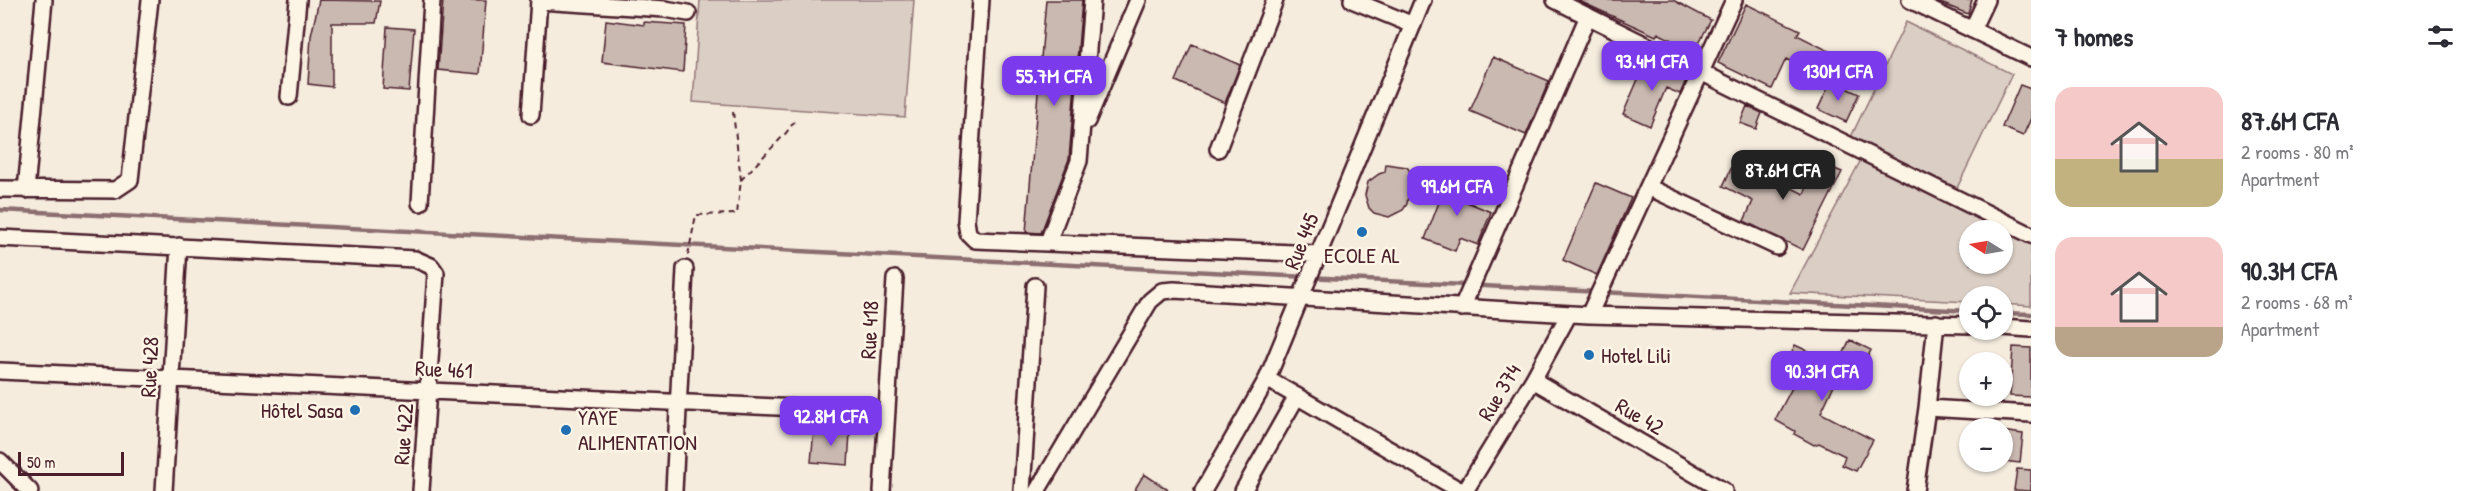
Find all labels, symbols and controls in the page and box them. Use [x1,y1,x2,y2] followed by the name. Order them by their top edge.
[2055,19,2133,54] text: 7 homes
[2424,20,2457,53] icon: filters
[1583,41,1721,92] pin: 93.4M CFA
[1616,47,1688,74] text: 93.4M CFA
[1776,51,1900,102] pin: 130M CFA
[985,56,1123,107] pin: 55.7M CFA
[1803,57,1873,84] text: 130M CFA
[1016,62,1092,89] text: 55.7M CFA
[2241,103,2339,138] text: 87.6M CFA
[2103,111,2175,183] icon: home
[2241,138,2354,165] text: 2 rooms · 80 m²
[1714,150,1852,201] pin: 87.6M CFA
[1745,156,1821,183] text: 87.6M CFA
[2241,165,2319,192] text: Apartment
[1388,166,1526,217] pin: 99.6M CFA
[1421,172,1493,199] text: 99.6M CFA
[1276,208,1326,274] street label: Rue 445
[1959,220,2013,274] north arrow
[1959,220,2013,472] map controls
[1355,225,1369,239] marker: ECOLE AL
[1324,240,1400,270] place label: ECOLE AL
[2241,253,2338,288] text: 90.3M CFA
[2103,261,2175,333] icon: home
[1959,286,2013,340] button: locate
[2241,288,2353,315] text: 2 rooms · 68 m²
[852,300,886,360] street label: Rue 418
[2241,315,2319,342] text: Apartment
[132,336,166,398] street label: Rue 428
[1601,340,1671,370] place label: Hotel Lili
[1582,348,1596,362] marker: Hotel Lili
[1753,351,1891,402] pin: 90.3M CFA
[1959,352,2013,406] button: +
[414,353,474,385] street label: Rue 461
[1785,357,1859,384] text: 90.3M CFA
[1470,358,1528,426] street label: Rue 374
[1610,390,1670,442] street label: Rue 42
[261,395,343,425] place label: Hôtel Sasa
[762,396,900,447] pin: 92.8M CFA
[386,402,420,466] street label: Rue 422
[578,402,697,457] place label: YAYE ALIMENTATION
[794,402,868,429] text: 92.8M CFA
[348,403,362,417] marker: Hôtel Sasa
[1959,418,2013,472] button: −
[559,423,573,437] marker: YAYE ALIMENTATION
[18,449,124,476] scale bar
[27,451,56,473] text: 50 m

